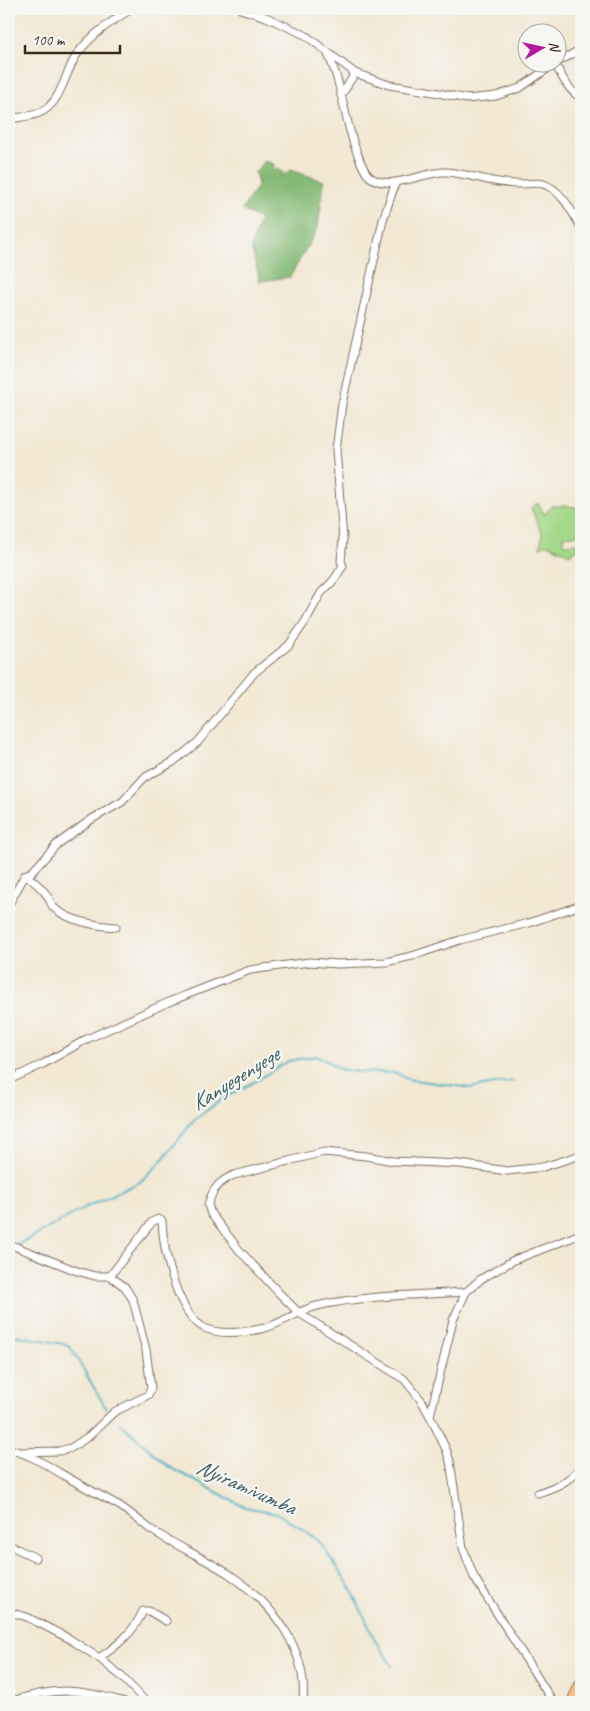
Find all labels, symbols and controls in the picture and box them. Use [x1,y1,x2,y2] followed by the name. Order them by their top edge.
[25,22,120,54] scale bar
[518,22,568,72] north arrow
[32,31,66,50] text: 100 m
[545,40,564,54] text: N
[186,1039,288,1117] water label: Kanyegenyege
[192,1453,302,1522] water label: Nyiramivumba

